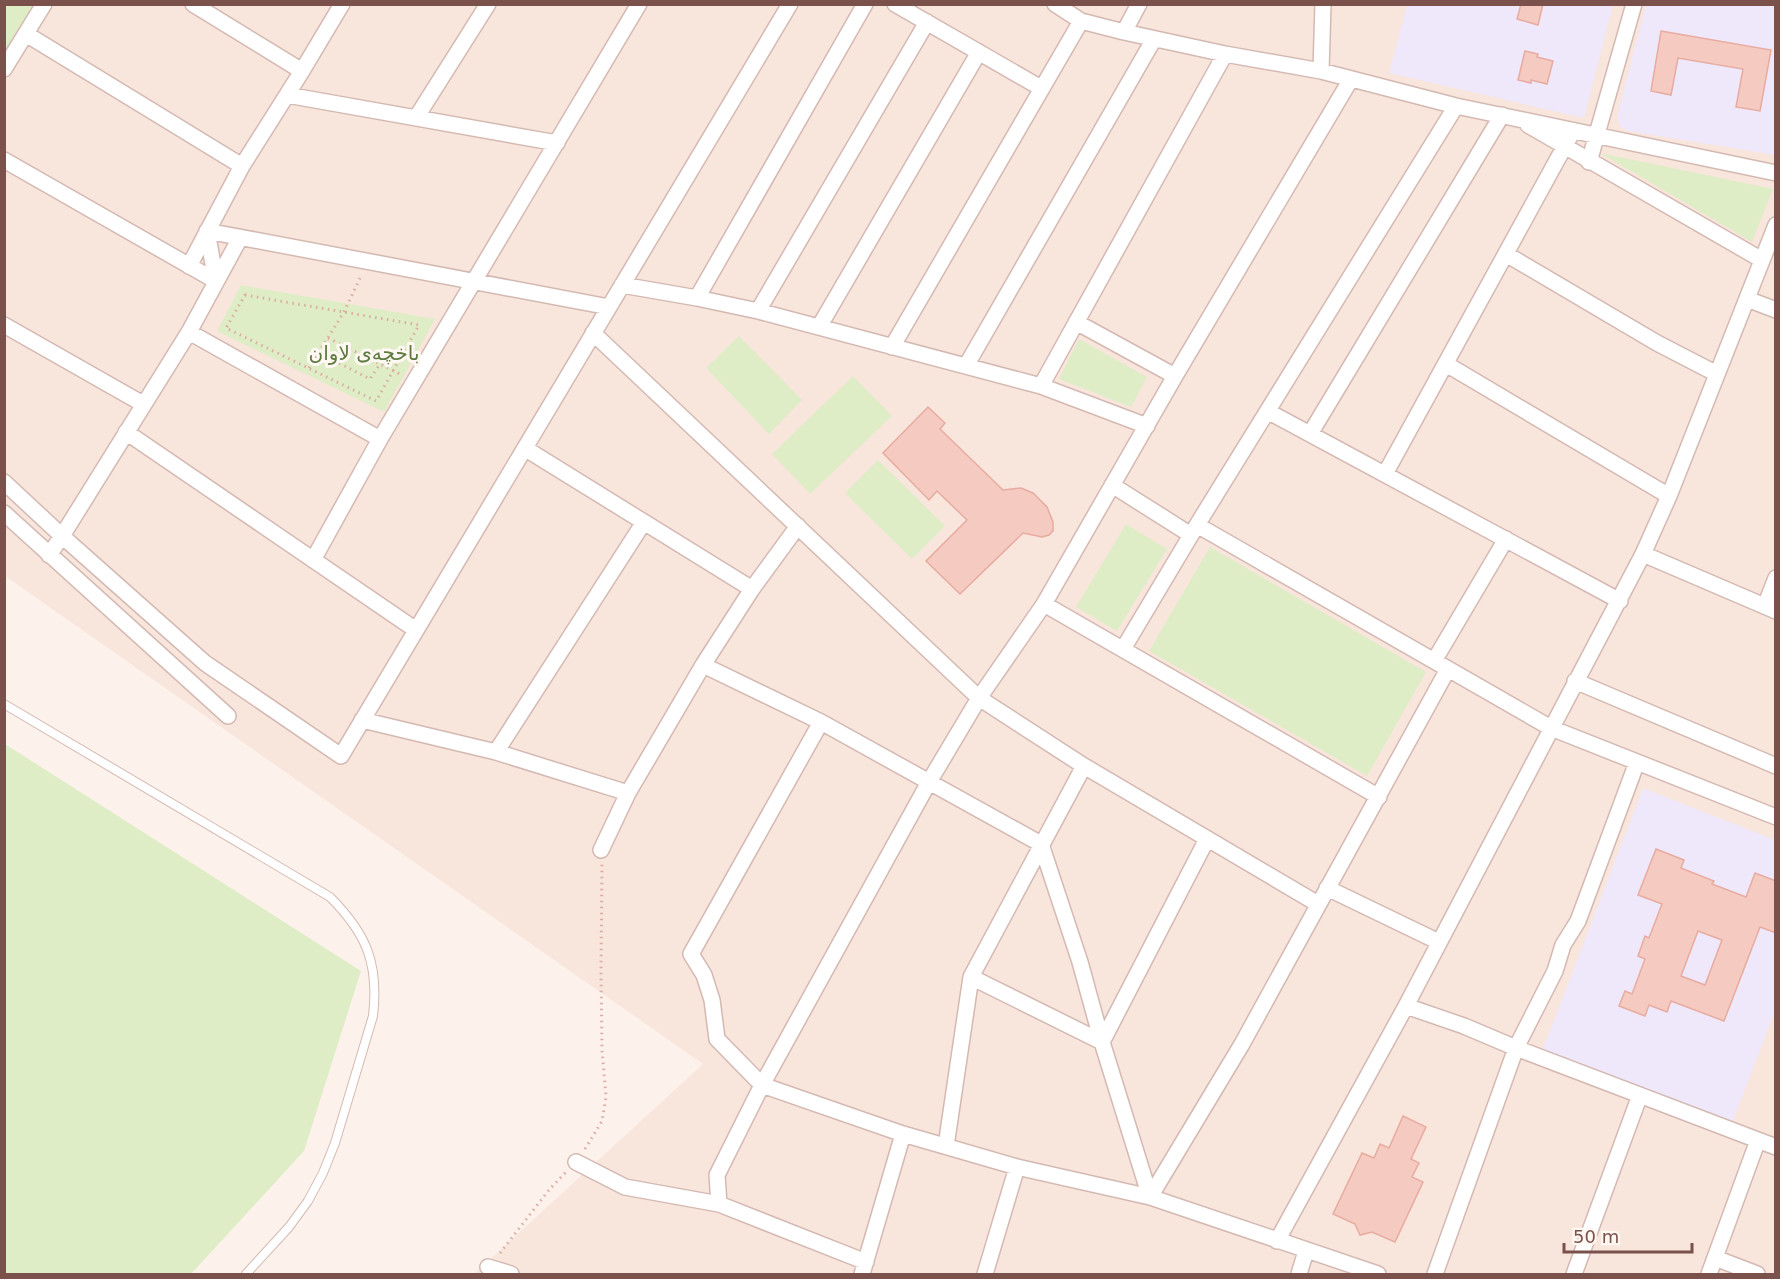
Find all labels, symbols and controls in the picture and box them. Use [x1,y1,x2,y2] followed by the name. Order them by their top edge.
[309,341,419,365] park label: باخچەی لاوان
[1564,1216,1692,1254] scale bar
[1573,1226,1619,1247] text: 50 m

